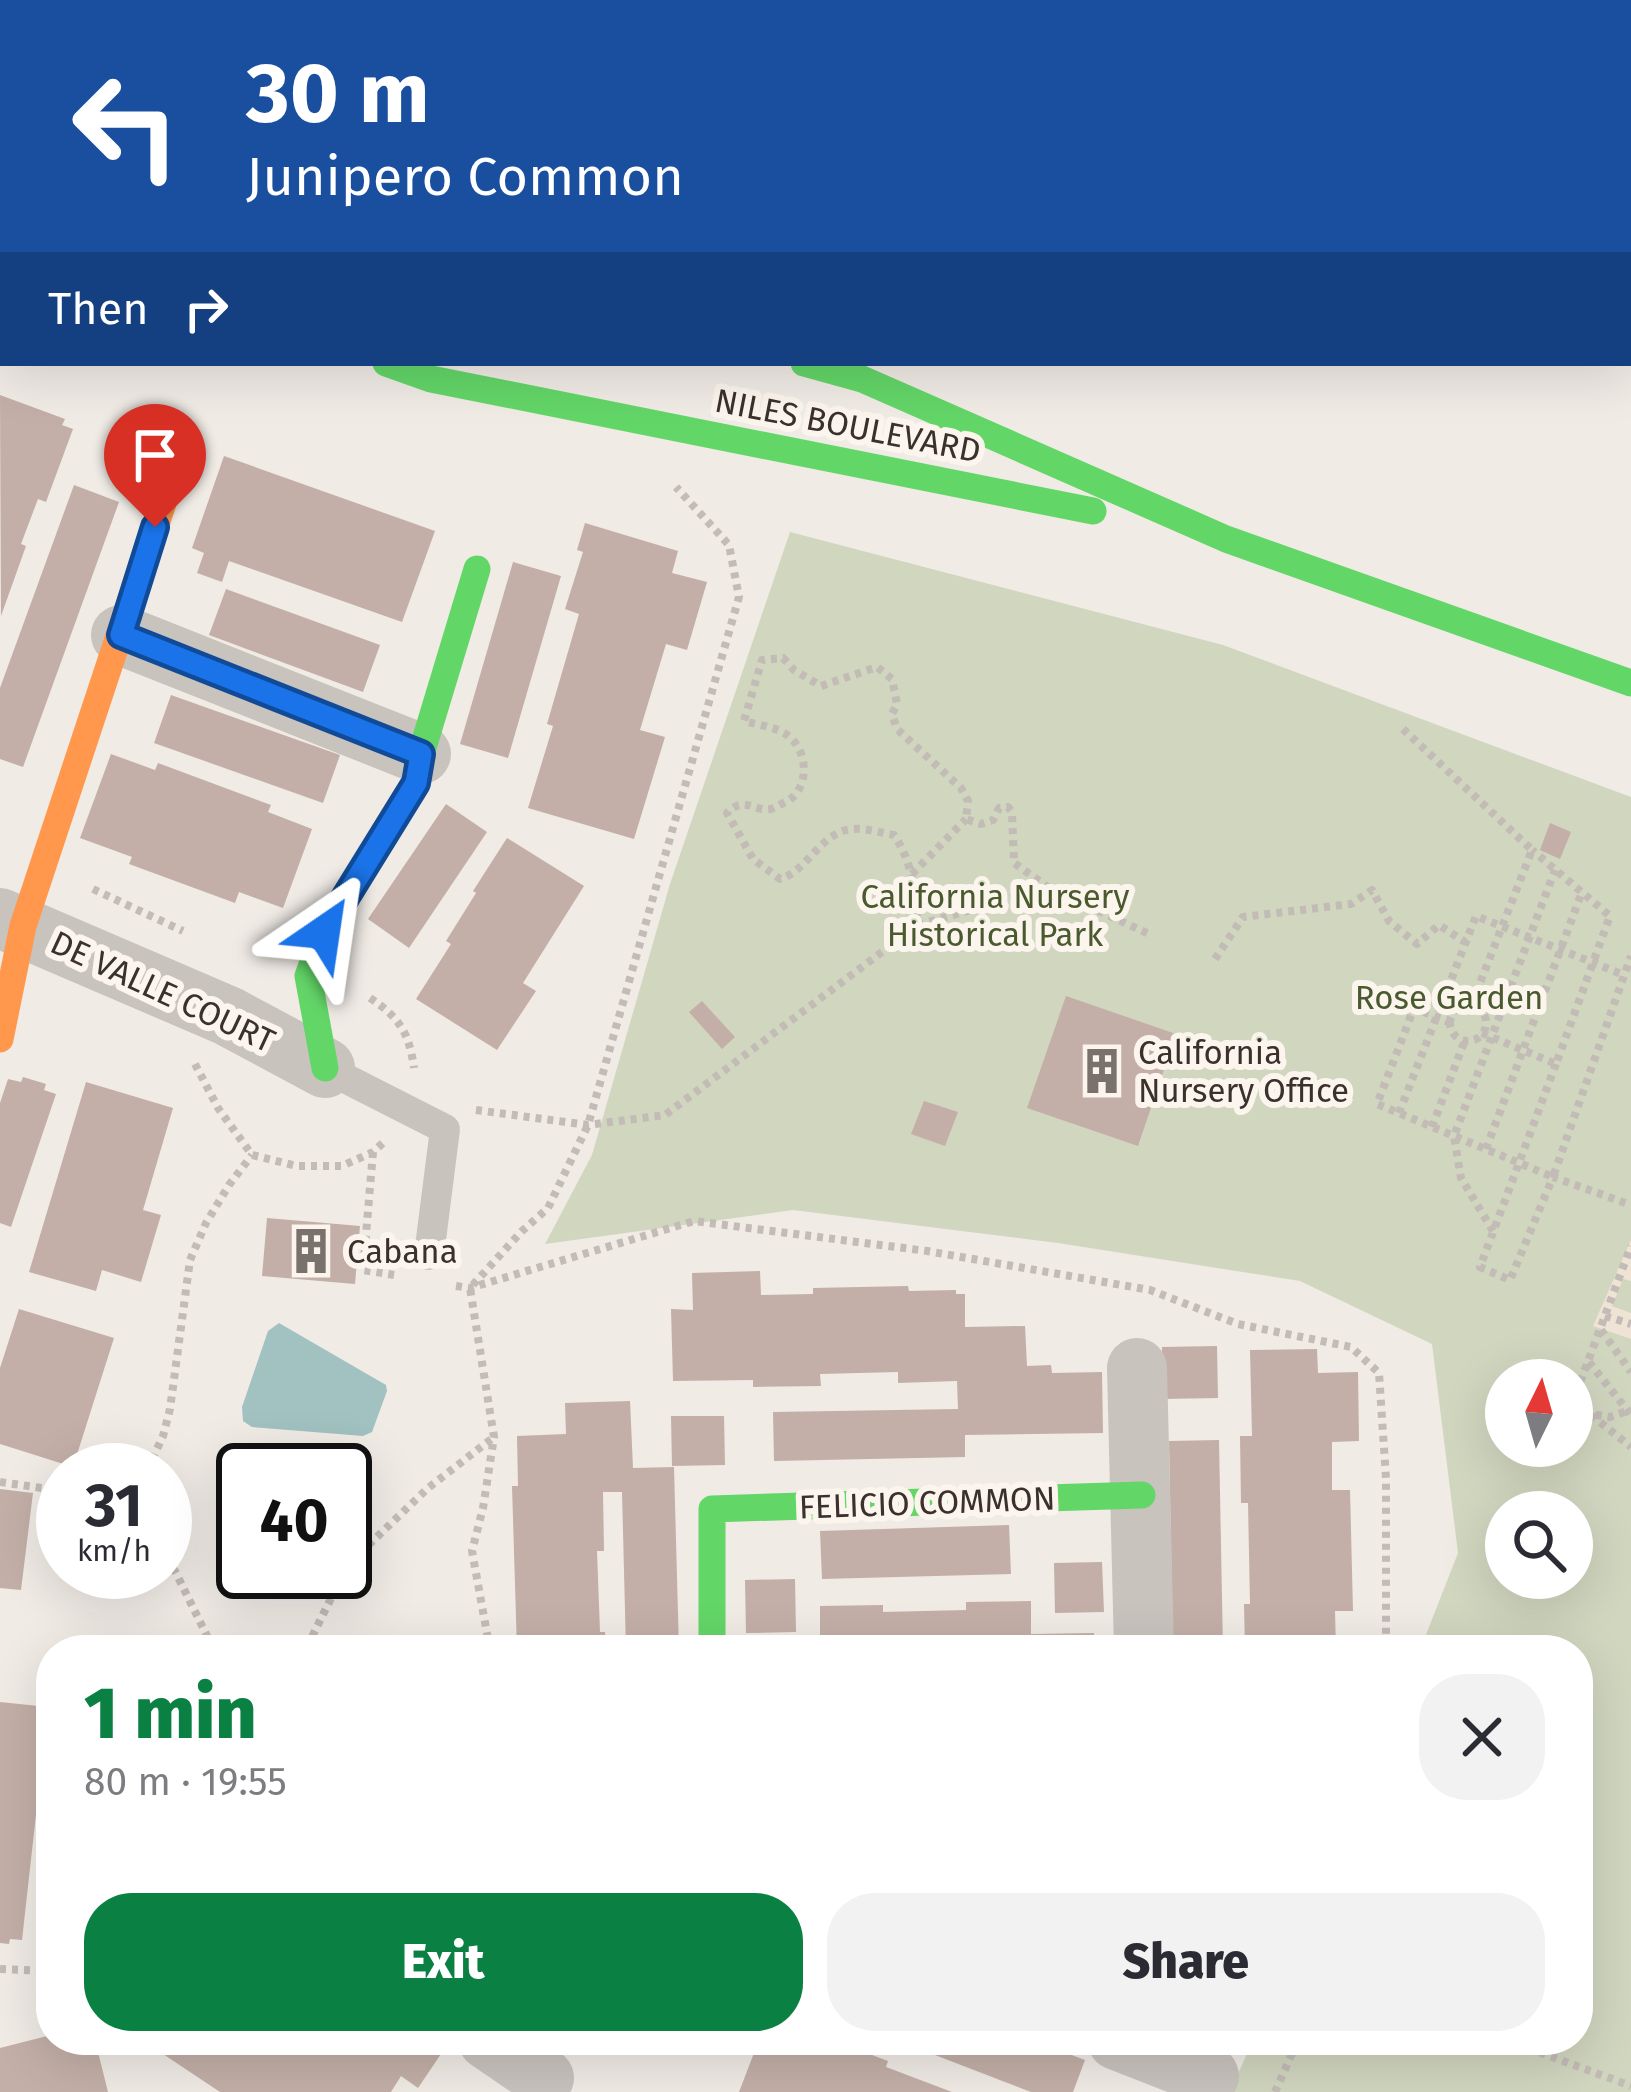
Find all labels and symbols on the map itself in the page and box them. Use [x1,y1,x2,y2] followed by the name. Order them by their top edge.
[712,381,984,471] street label: NILES BOULEVARD
[104,404,206,527] pin
[261,869,387,995] position arrow
[860,877,1130,955] park label: California Nursery Historical Park
[44,923,281,1061] street label: DE VALLE COURT
[1355,978,1543,1018] park label: Rose Garden
[1138,1033,1349,1111] place label: California Nursery Office
[1077,1046,1127,1096] building icon: California Nursery Office
[286,1226,336,1276] building icon: Cabana
[347,1232,458,1272] place label: Cabana
[1485,1359,1593,1467] north arrow
[216,1443,372,1599] speed limit sign: 40
[798,1479,1056,1527] street label: FELICIO COMMON

